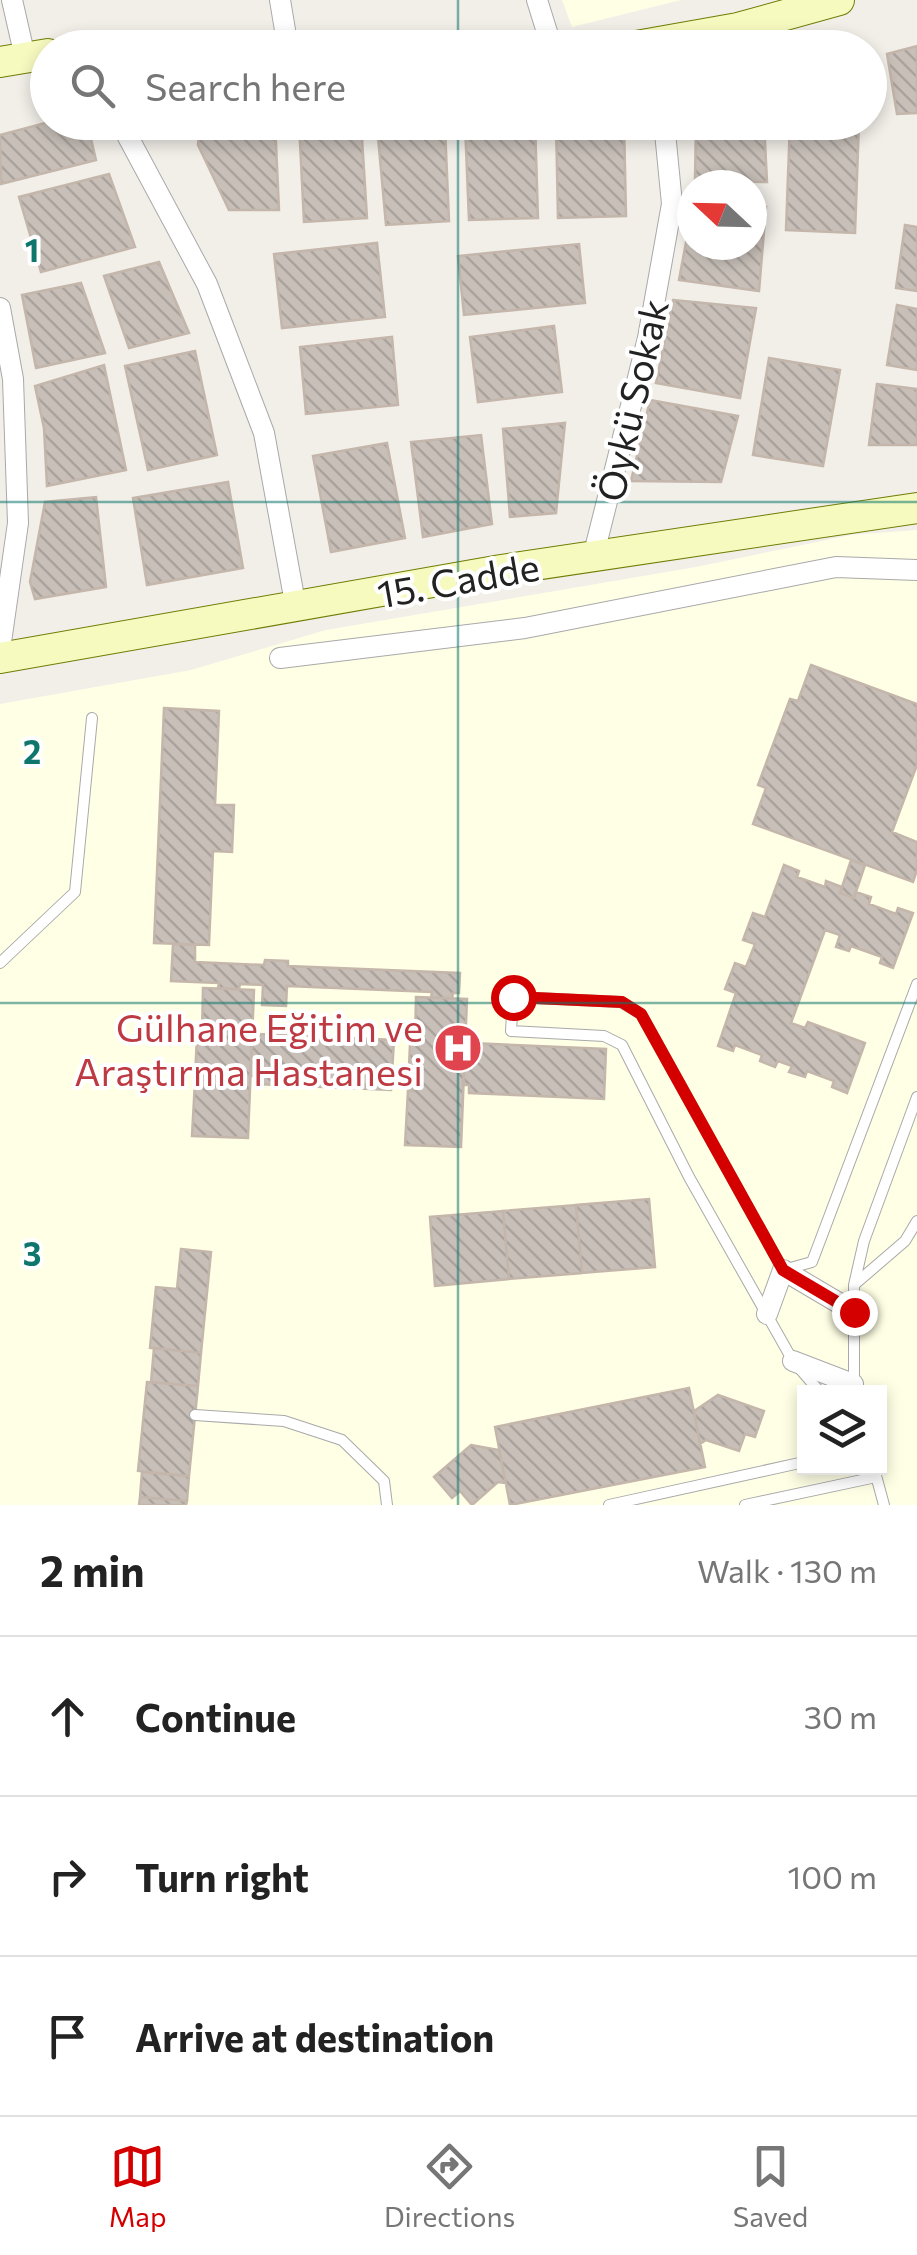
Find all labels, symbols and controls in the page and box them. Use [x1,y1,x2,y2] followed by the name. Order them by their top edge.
[30,30,887,140] search box
[65,58,120,113] icon: search
[145,62,346,109] text: Search here
[677,170,767,260] north arrow
[25,229,39,269] text: 1
[585,294,677,506] street label: Öykü Sokak
[373,542,543,616] street label: 15. Cadde
[23,731,41,771] text: 2
[491,975,537,1021] route start
[74,1003,423,1094] place label: Gülhane Eğitim ve Araştırma Hastanesi
[432,1022,484,1074] hospital icon: Gülhane Eğitim ve Araştırma Hastanesi
[23,1233,41,1273] text: 3
[832,1290,878,1336] route end
[797,1385,887,1475] map controls
[797,1385,887,1475] button: layers
[40,1544,145,1596] text: 2 min
[697,1550,877,1590] text: Walk · 130 m
[40,1689,95,1744] icon: ahead
[135,1693,296,1740] text: Continue
[804,1696,877,1736] text: 30 m
[40,1849,95,1904] icon: right
[135,1853,309,1900] text: Turn right
[788,1856,877,1896] text: 100 m
[40,2009,95,2064] icon: arrive
[135,2013,494,2060] text: Arrive at destination
[109,2139,166,2233] tab: Map
[384,2139,515,2233] tab: Directions
[733,2139,808,2233] tab: Saved

